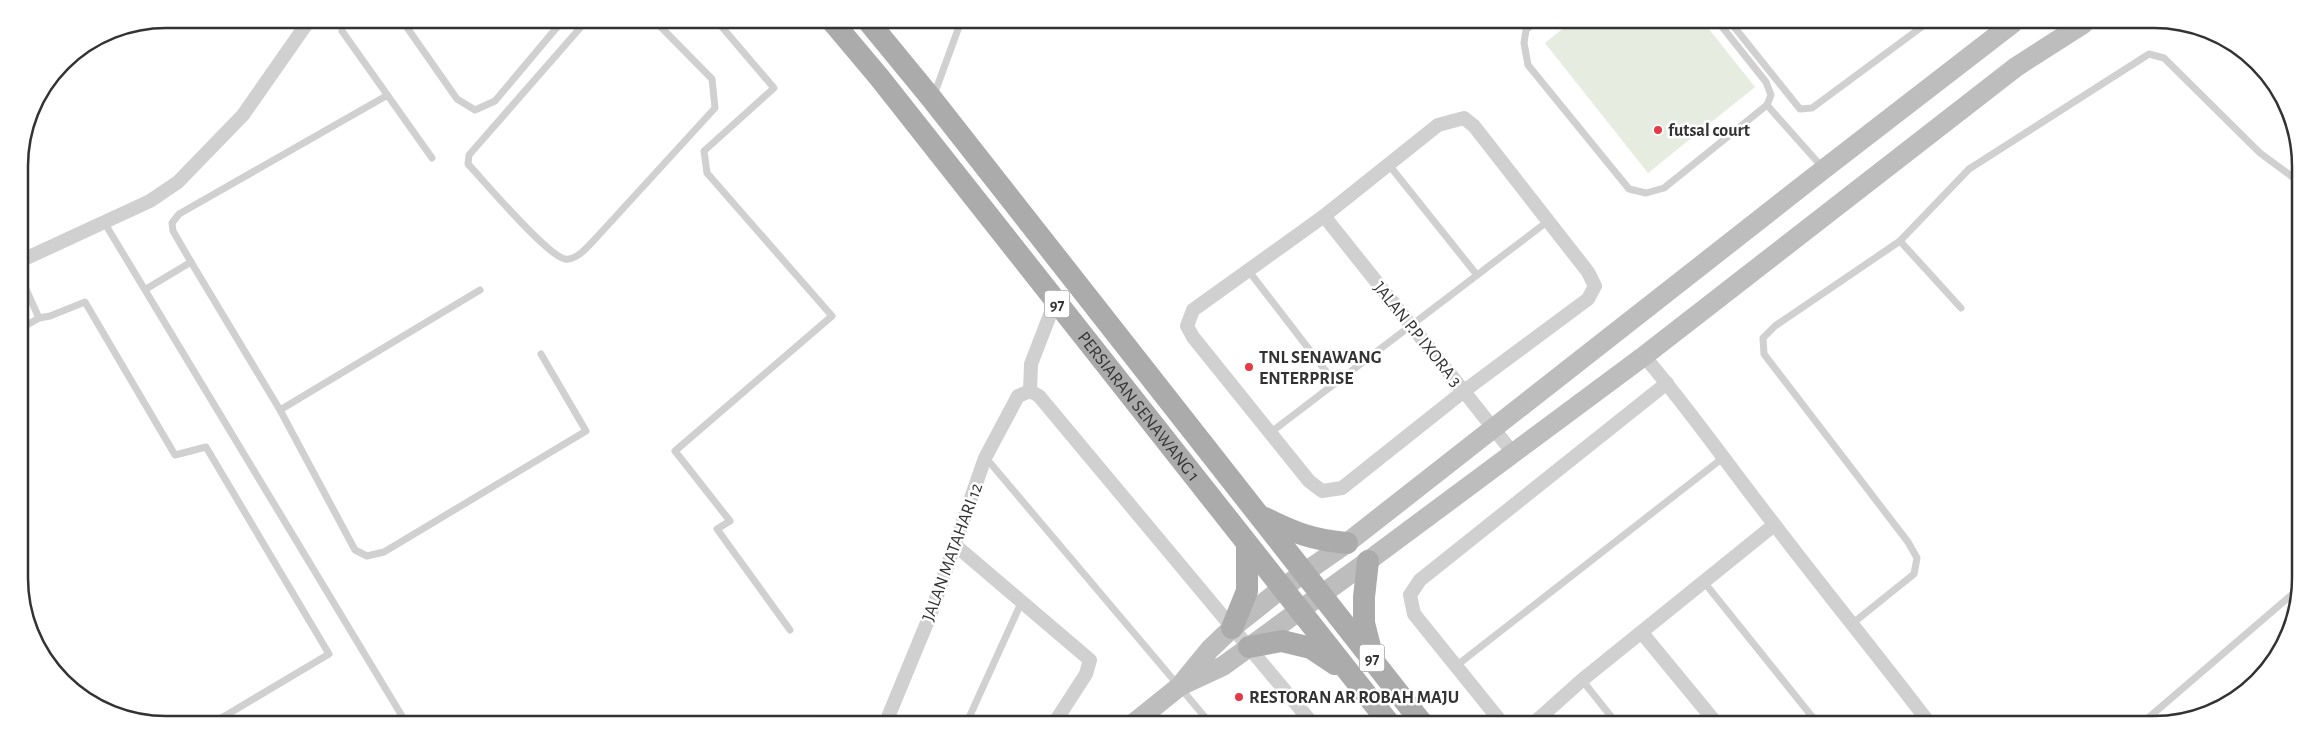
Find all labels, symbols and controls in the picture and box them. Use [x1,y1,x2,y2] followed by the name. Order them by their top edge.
[1668,122,1750,140] place label: futsal court
[1652,124,1664,136] marker: futsal court
[1370,279,1465,390] street label: JALAN P.P IXORA 3
[1044,290,1070,318] road number: 97
[1074,329,1203,485] street label: PERSIARAN SENAWANG 1
[1259,349,1381,388] place label: TNL SENAWANG ENTERPRISE
[1243,361,1255,373] marker: TNL SENAWANG ENTERPRISE
[920,481,986,624] street label: JALAN MATAHARI 12
[1360,644,1384,671] road number: 97
[1249,689,1459,707] place label: RESTORAN AR ROBAH MAJU
[1233,691,1245,703] marker: RESTORAN AR ROBAH MAJU

